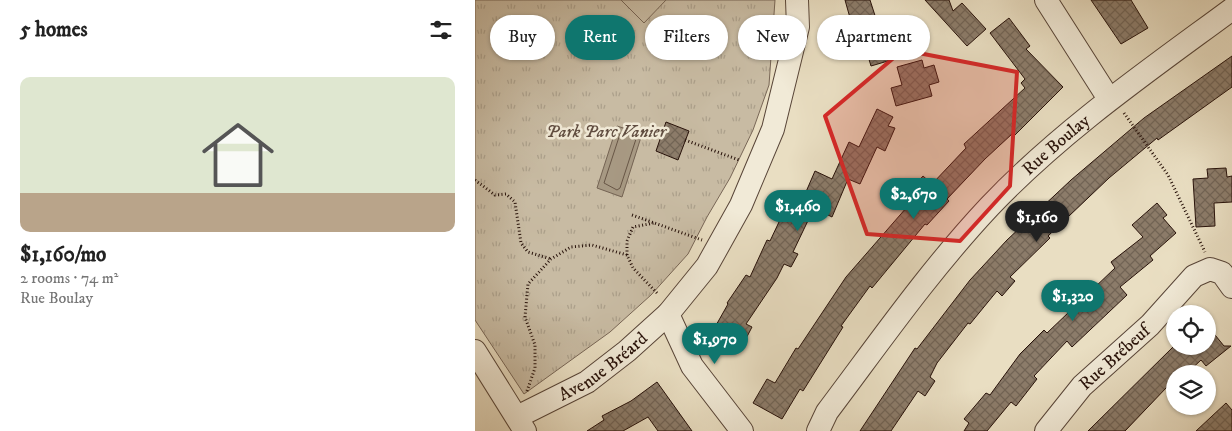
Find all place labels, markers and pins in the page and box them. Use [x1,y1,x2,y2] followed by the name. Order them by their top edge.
[873,178,955,220] pin: $2,670
[757,190,839,232] pin: $1,460
[996,200,1078,243] pin: $1,160
[1032,280,1114,322] pin: $1,320
[674,322,756,365] pin: $1,970

